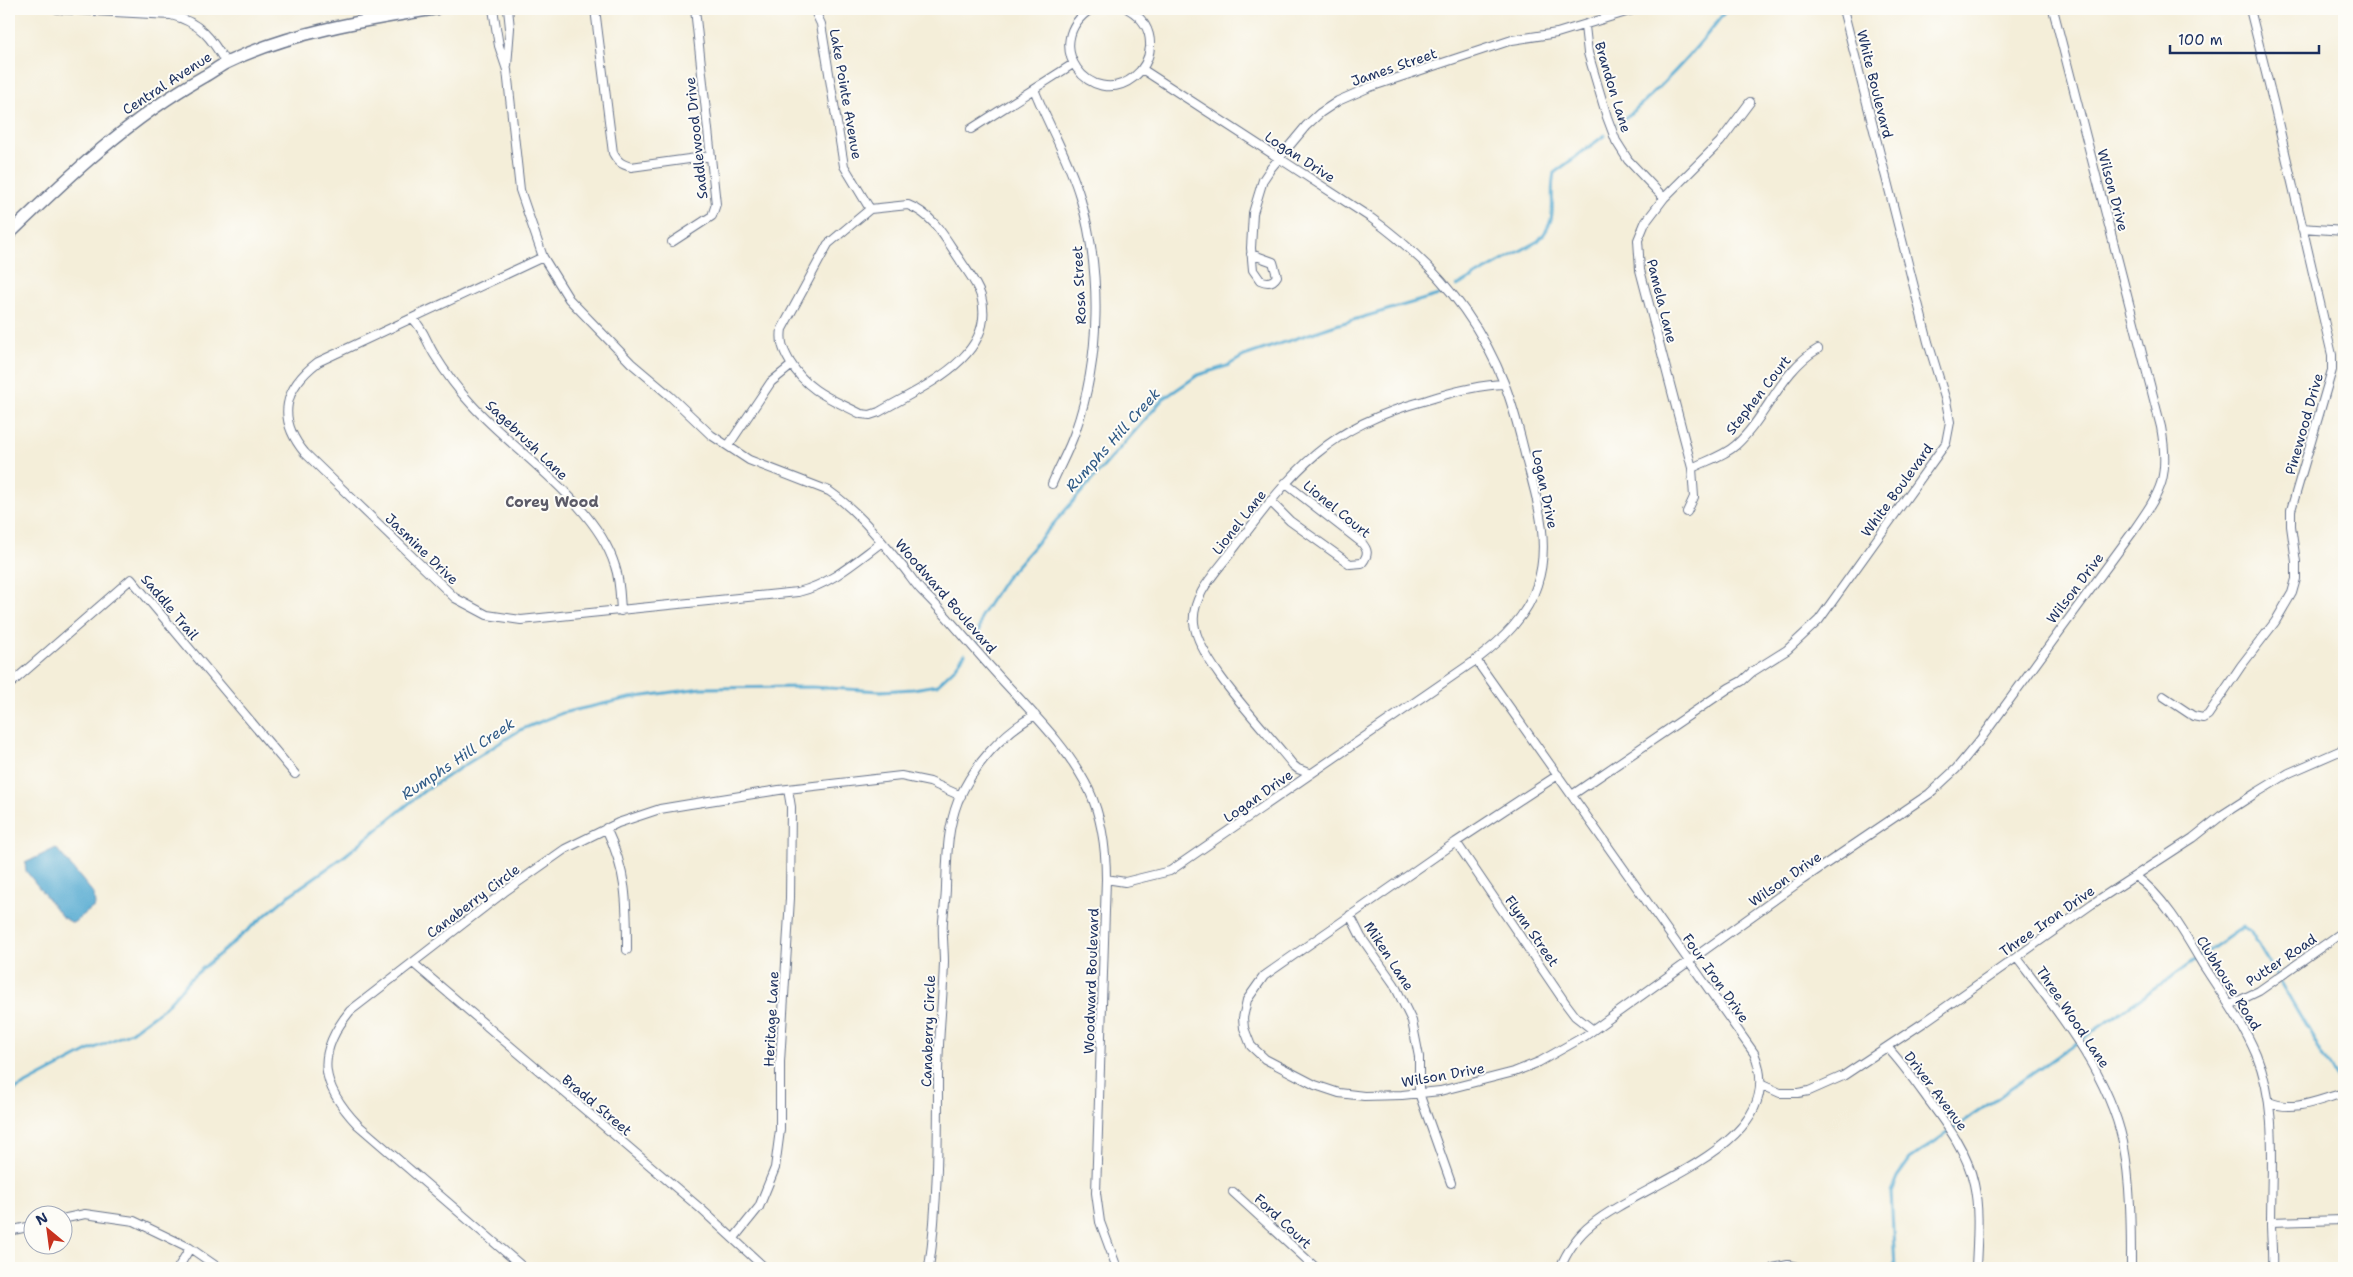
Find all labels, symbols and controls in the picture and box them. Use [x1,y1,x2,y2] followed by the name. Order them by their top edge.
[2170,22,2319,54] scale bar
[826,27,866,161] street label: Lake Pointe Avenue
[1853,28,1897,140] street label: White Boulevard
[2178,30,2223,50] text: 100 m
[1591,39,1635,135] street label: Brandon Lane
[1349,44,1439,90] street label: James Street
[119,47,215,119] street label: Central Avenue
[681,76,711,200] street label: Saddlewood Drive
[1261,127,1339,187] street label: Logan Drive
[2093,147,2133,233] street label: Wilson Drive
[1068,245,1090,325] street label: Rosa Street
[1643,257,1681,345] street label: Pamela Lane
[1721,352,1795,438] street label: Stephen Court
[2281,371,2327,477] street label: Pinewood Drive
[1061,384,1165,496] water label: Rumphs Hill Creek
[482,396,572,484] street label: Sagebrush Lane
[1857,440,1937,540] street label: White Boulevard
[1528,448,1562,530] street label: Logan Drive
[1300,476,1374,542] street label: Lionel Court
[1208,486,1270,558] street label: Lionel Lane
[505,492,599,512] district label: Corey Wood
[382,510,462,589] street label: Jasmine Drive
[891,535,1001,657] street label: Woodward Boulevard
[2042,549,2108,627] street label: Wilson Drive
[137,570,203,644] street label: Saddle Trail
[397,713,519,804] water label: Rumphs Hill Creek
[1220,765,1296,827] street label: Logan Drive
[1745,847,1825,911] street label: Wilson Drive
[423,860,523,942] street label: Canaberry Circle
[1996,881,2098,961] street label: Three Iron Drive
[1501,892,1563,970] street label: Flynn Street
[1079,908,1103,1054] street label: Woodward Boulevard
[1360,918,1418,994] street label: Miken Lane
[1679,930,1753,1026] street label: Four Iron Drive
[2242,930,2320,990] street label: Putter Road
[2193,932,2265,1034] street label: Clubhouse Road
[2032,963,2114,1071] street label: Three Wood Lane
[760,971,782,1067] street label: Heritage Lane
[917,974,939,1087] street label: Canaberry Circle
[1900,1048,1972,1134] street label: Driver Avenue
[1400,1059,1486,1091] street label: Wilson Drive
[558,1070,636,1140] street label: Bradd Street
[1250,1190,1316,1252] street label: Ford Court
[22,1204,72,1254] north arrow
[32,1208,51,1229] text: N

